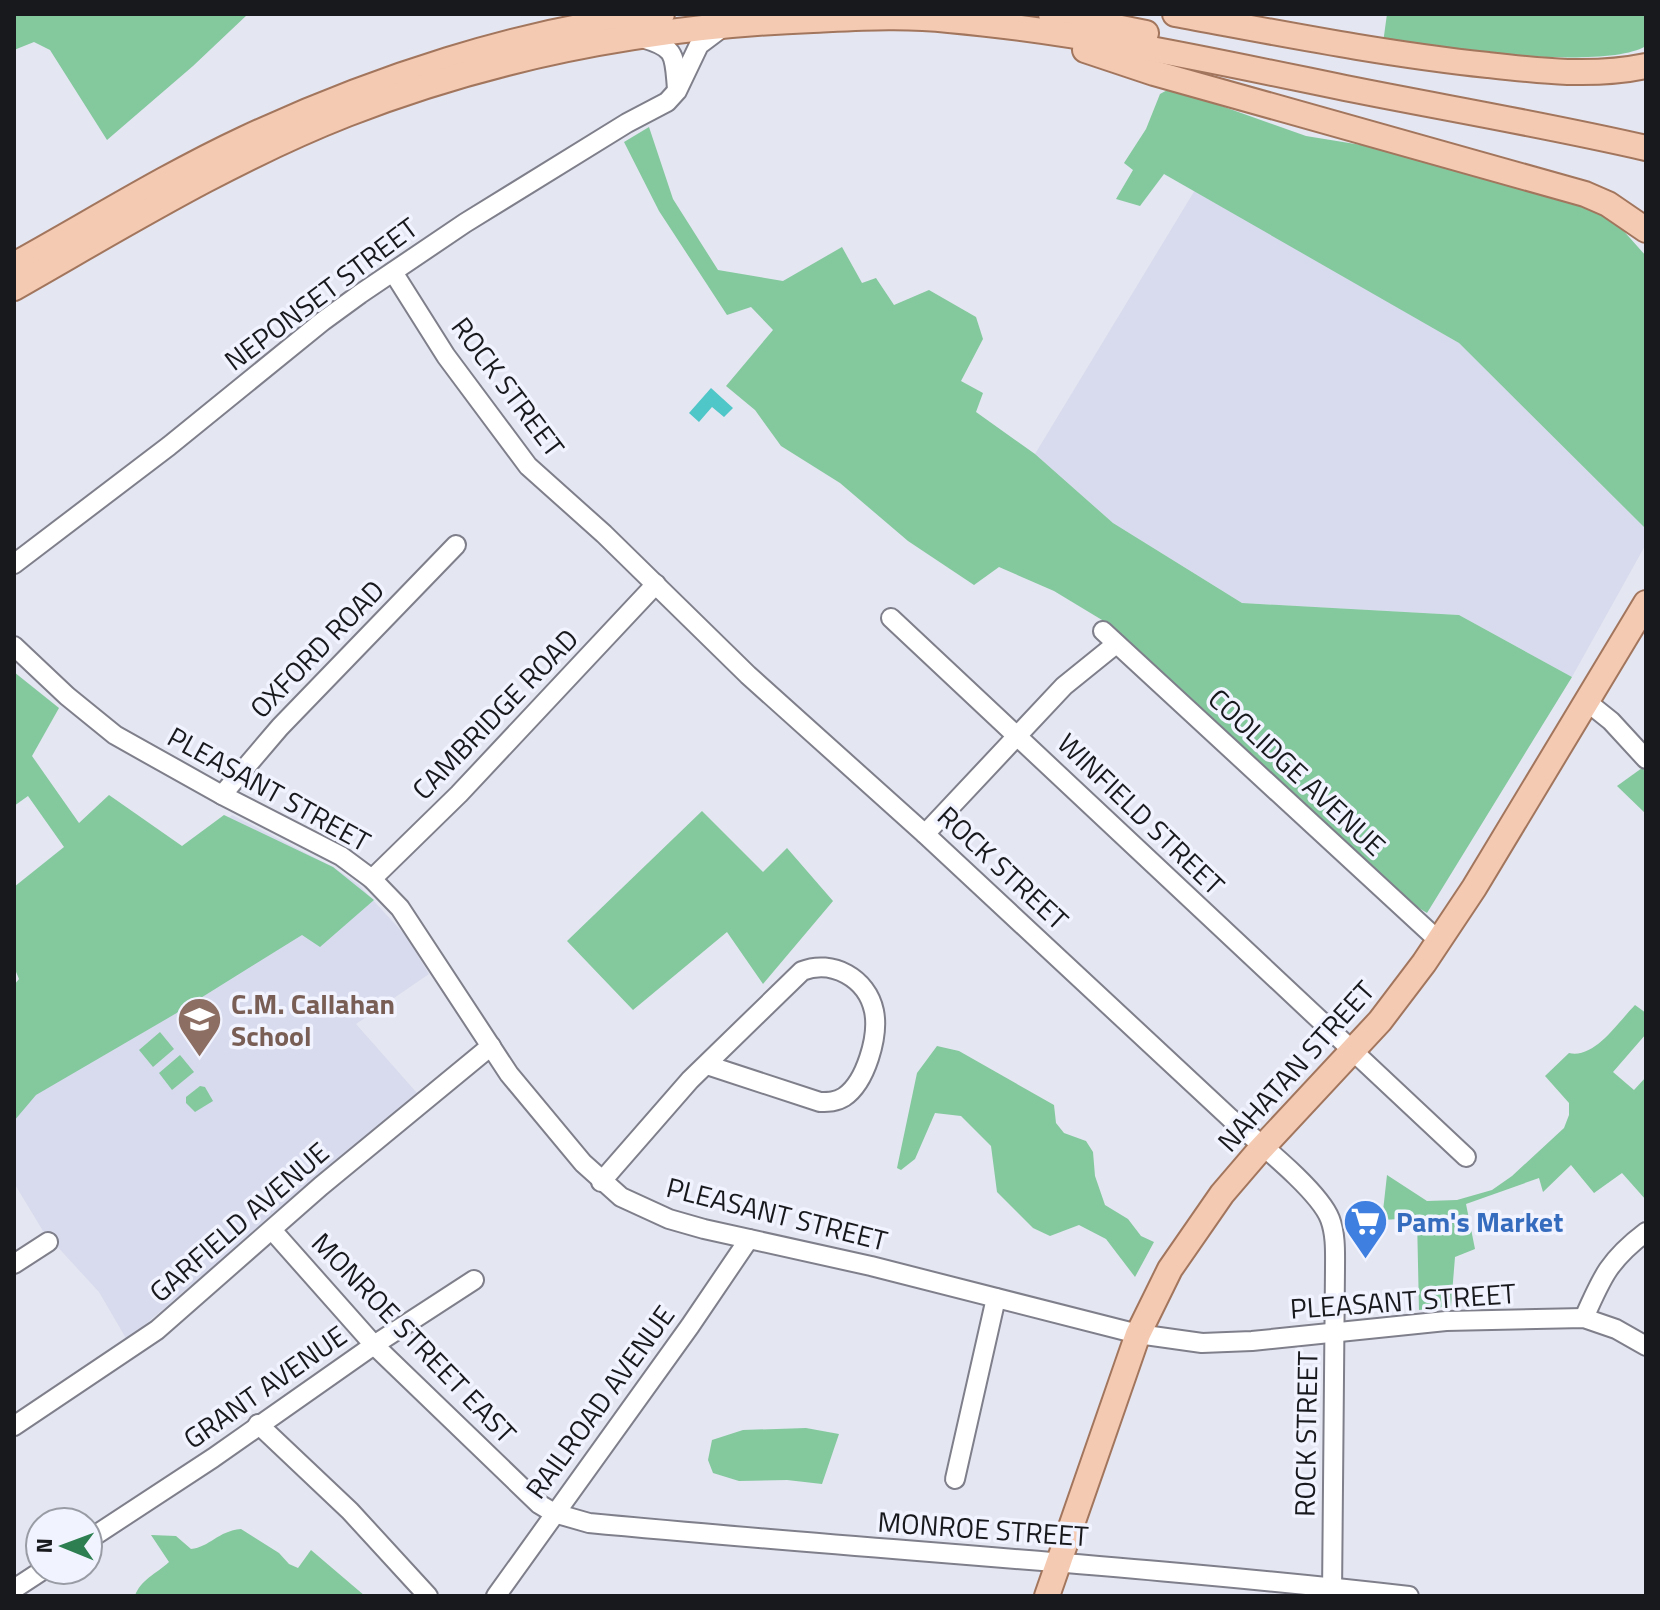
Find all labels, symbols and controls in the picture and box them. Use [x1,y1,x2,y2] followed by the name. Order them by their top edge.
[215,206,427,381] street label: NEPONSET STREET
[441,308,576,466] street label: ROCK STREET
[239,570,394,728] street label: OXFORD ROAD
[401,618,588,809] street label: CAMBRIDGE ROAD
[1199,678,1396,866] street label: COOLIDGE AVENUE
[160,715,379,862] street label: PLEASANT STREET
[1048,722,1235,905] street label: WINFIELD STREET
[928,795,1079,940] street label: ROCK STREET
[1207,970,1385,1161] street label: NAHATAN STREET
[231,982,395,1057] place label: C.M. Callahan School
[176,996,224,1059] school or university icon: C.M. Callahan School
[139,1131,338,1312] street label: GARFIELD AVENUE
[662,1165,892,1262] street label: PLEASANT STREET
[1341,1198,1389,1261] supermarket icon: Pam's Market
[1396,1200,1563,1243] place label: Pam's Market
[302,1222,527,1453] street label: MONROE STREET EAST
[1289,1271,1518,1330] street label: PLEASANT STREET
[514,1296,685,1508] street label: RAILROAD AVENUE
[174,1314,355,1459] street label: GRANT AVENUE
[1283,1350,1328,1517] street label: ROCK STREET
[876,1500,1090,1557] street label: MONROE STREET
[24,1506,104,1586] north arrow
[27,1538,61,1554] text: N

